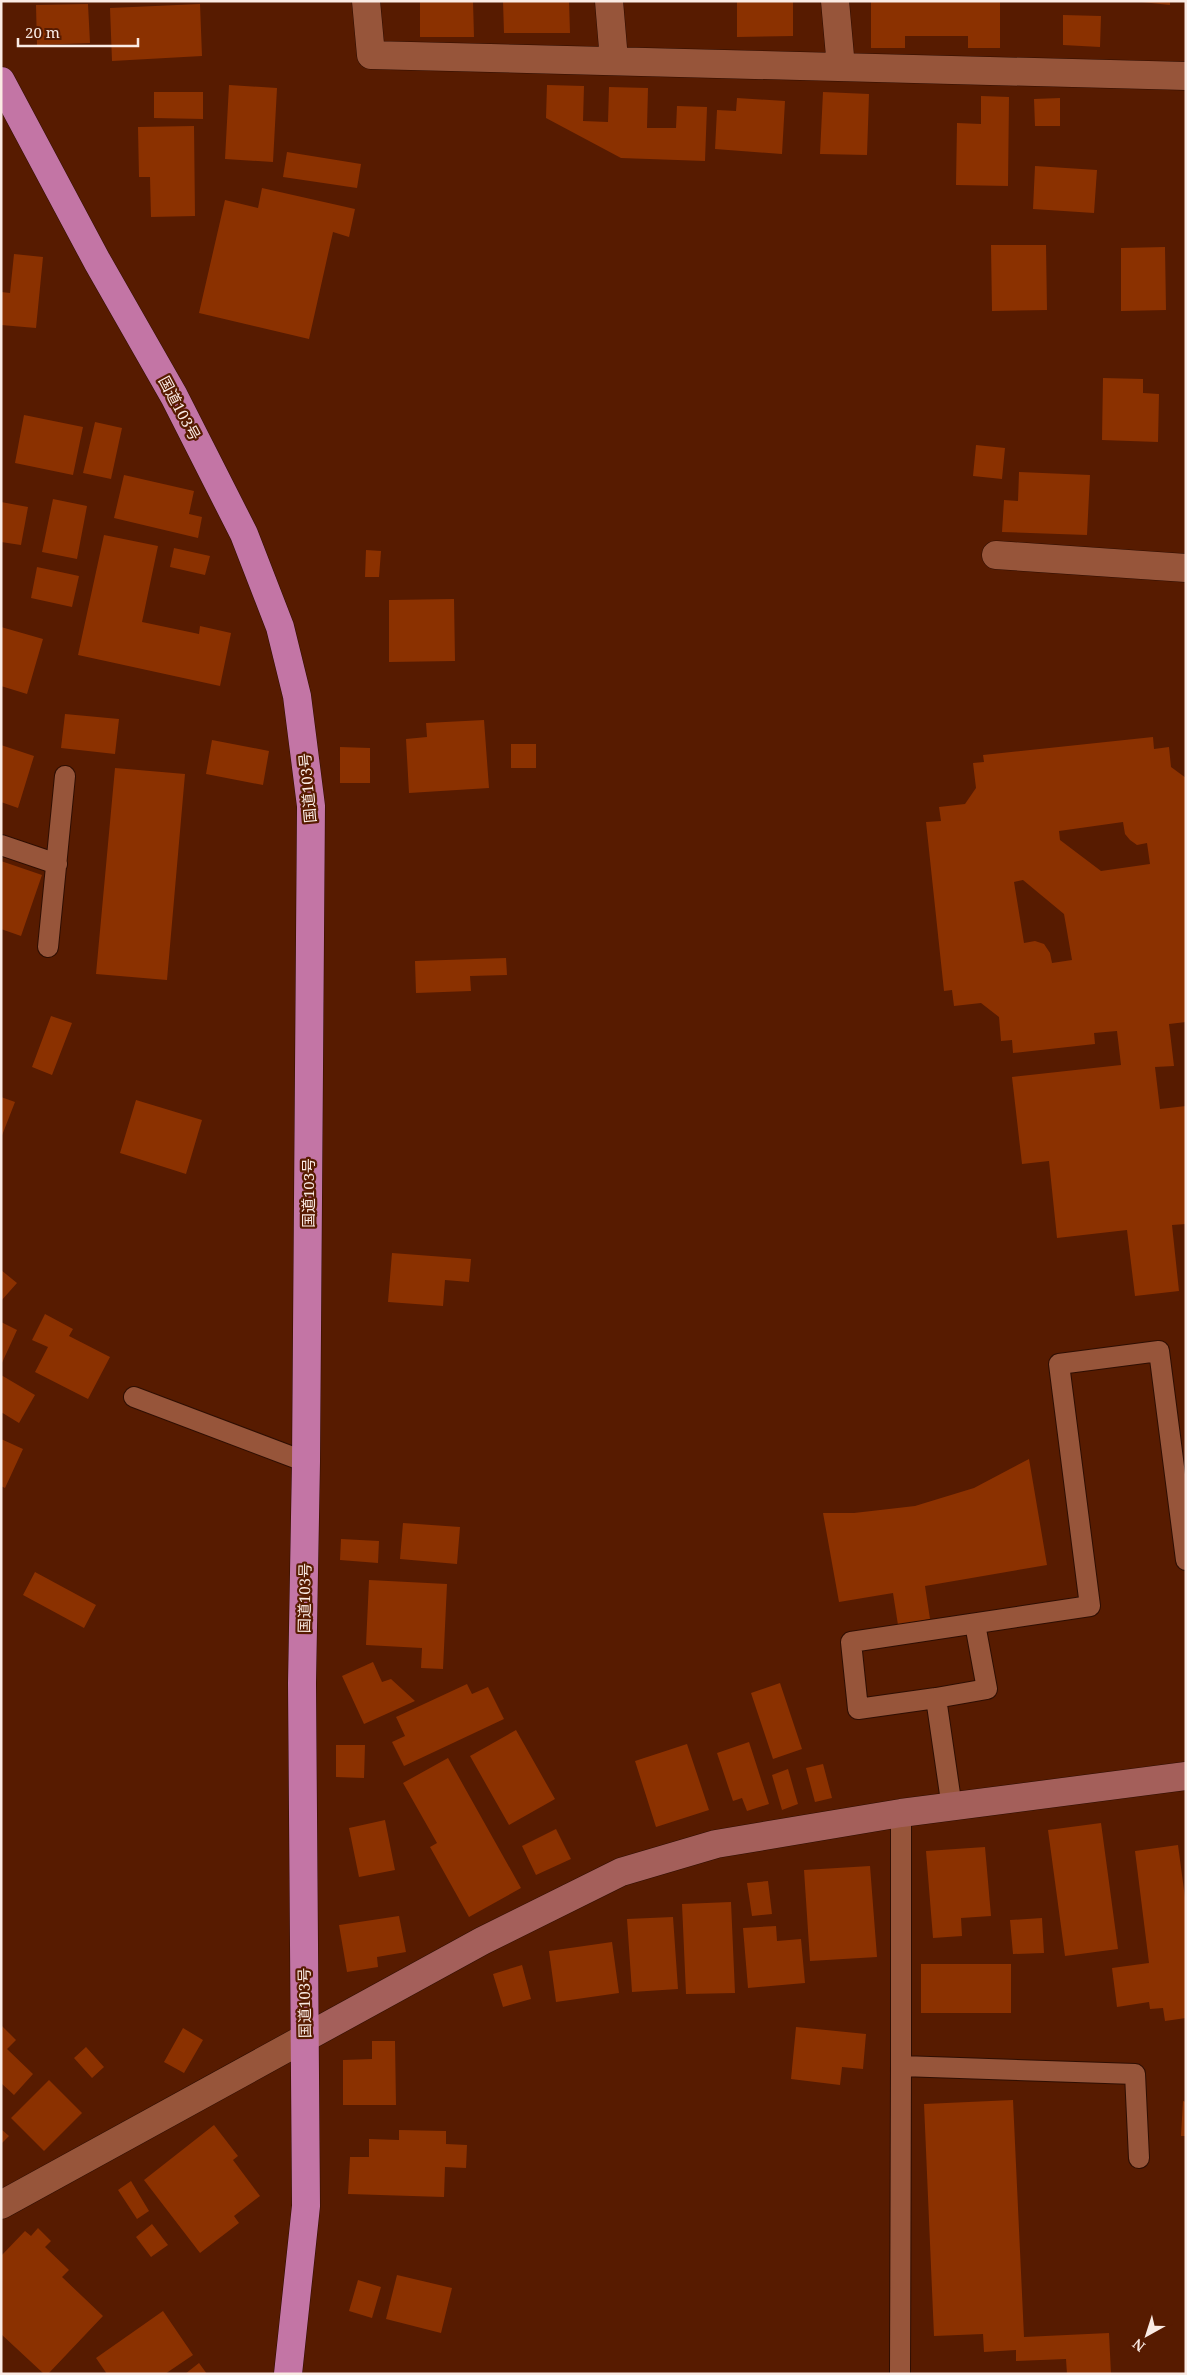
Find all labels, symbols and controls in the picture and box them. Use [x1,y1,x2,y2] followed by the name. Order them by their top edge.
[18,15,138,47] scale bar
[25,22,60,42] text: 20 m
[155,372,205,444] street label: 国道103号
[294,752,320,824] street label: 国道103号
[298,1158,318,1228] street label: 国道103号
[293,1563,315,1633] street label: 国道103号
[293,1968,315,2038] street label: 国道103号
[1122,2310,1172,2360] north arrow
[1128,2335,1149,2356] text: N

